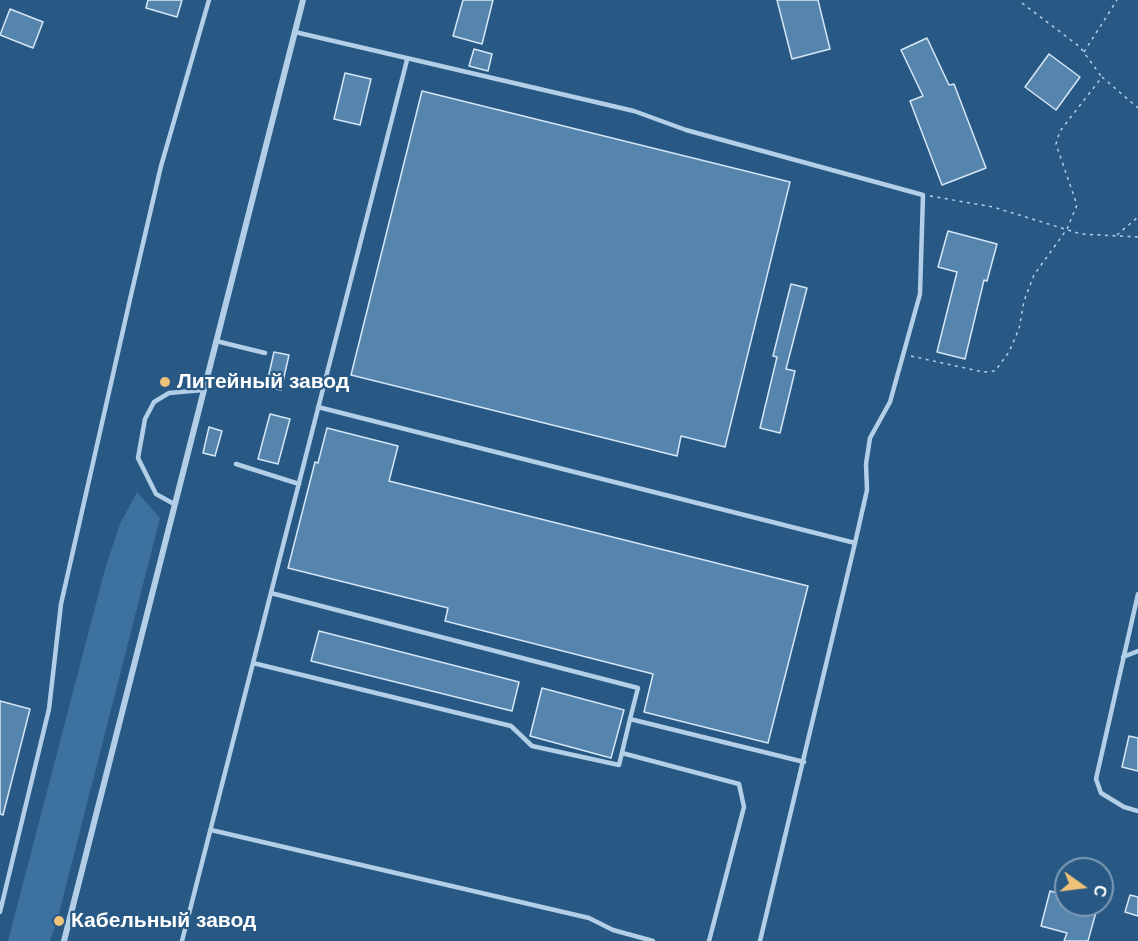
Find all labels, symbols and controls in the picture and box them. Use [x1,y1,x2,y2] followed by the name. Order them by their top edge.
[177,369,349,395] place label: Литейный завод
[158,375,172,389] marker: Литейный завод
[1054,857,1114,917] north arrow
[1090,883,1110,899] text: С
[71,908,256,934] place label: Кабельный завод
[52,914,66,928] marker: Кабельный завод

